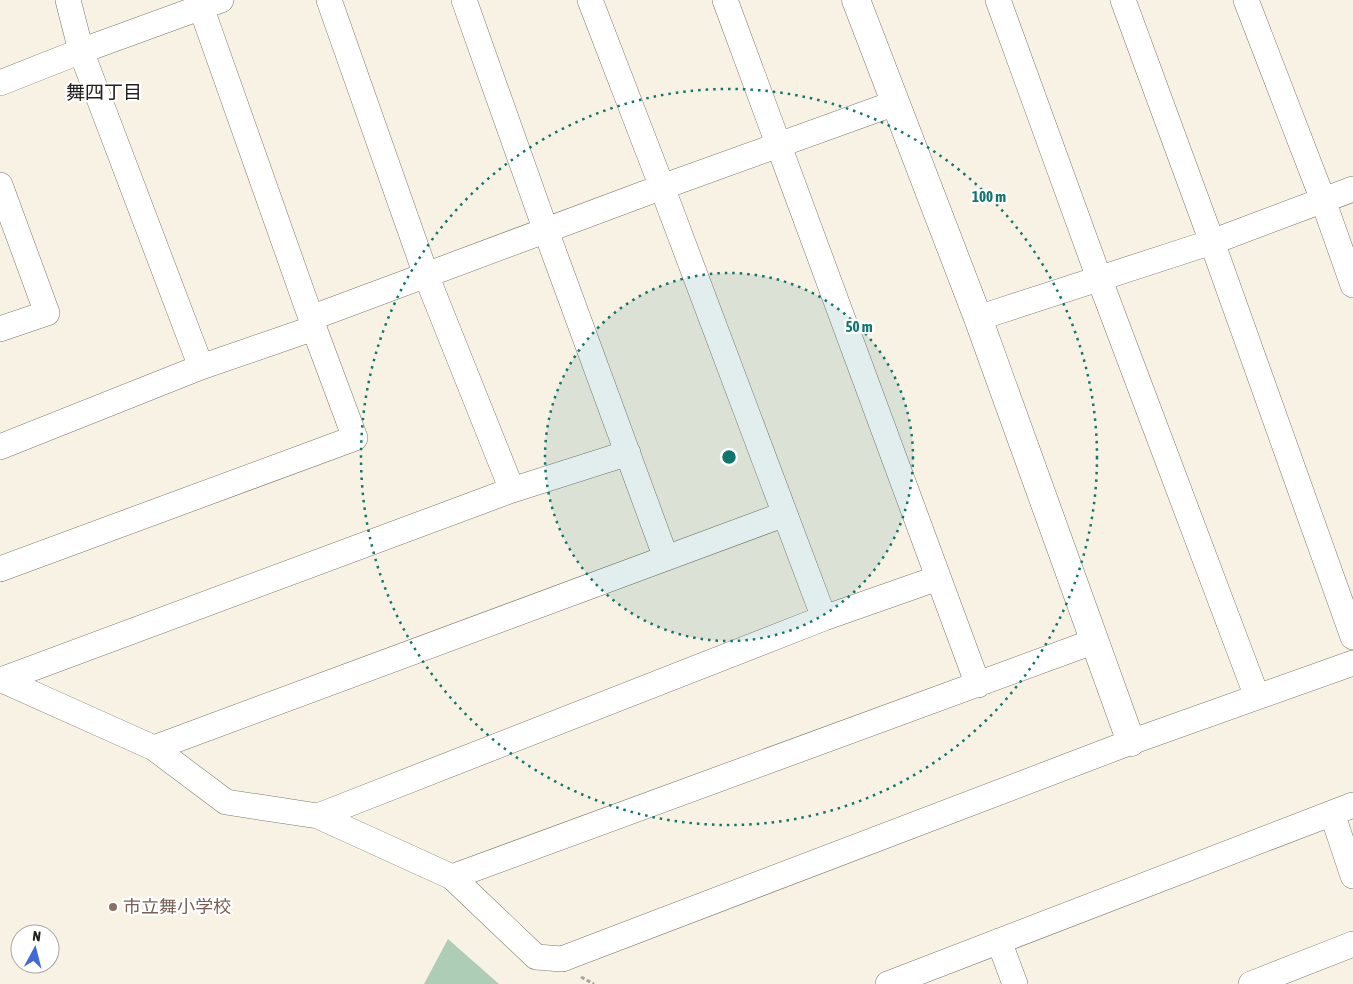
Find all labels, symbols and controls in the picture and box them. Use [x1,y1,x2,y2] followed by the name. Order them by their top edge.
[66,81,142,103] district label: 舞四丁目
[972,188,1006,205] text: 100 m
[846,318,873,335] text: 50 m
[720,448,738,466] centre of rings
[123,896,231,917] place label: 市立舞小学校
[107,901,119,913] marker: 市立舞小学校
[10,924,60,974] north arrow
[32,928,42,945] text: N

